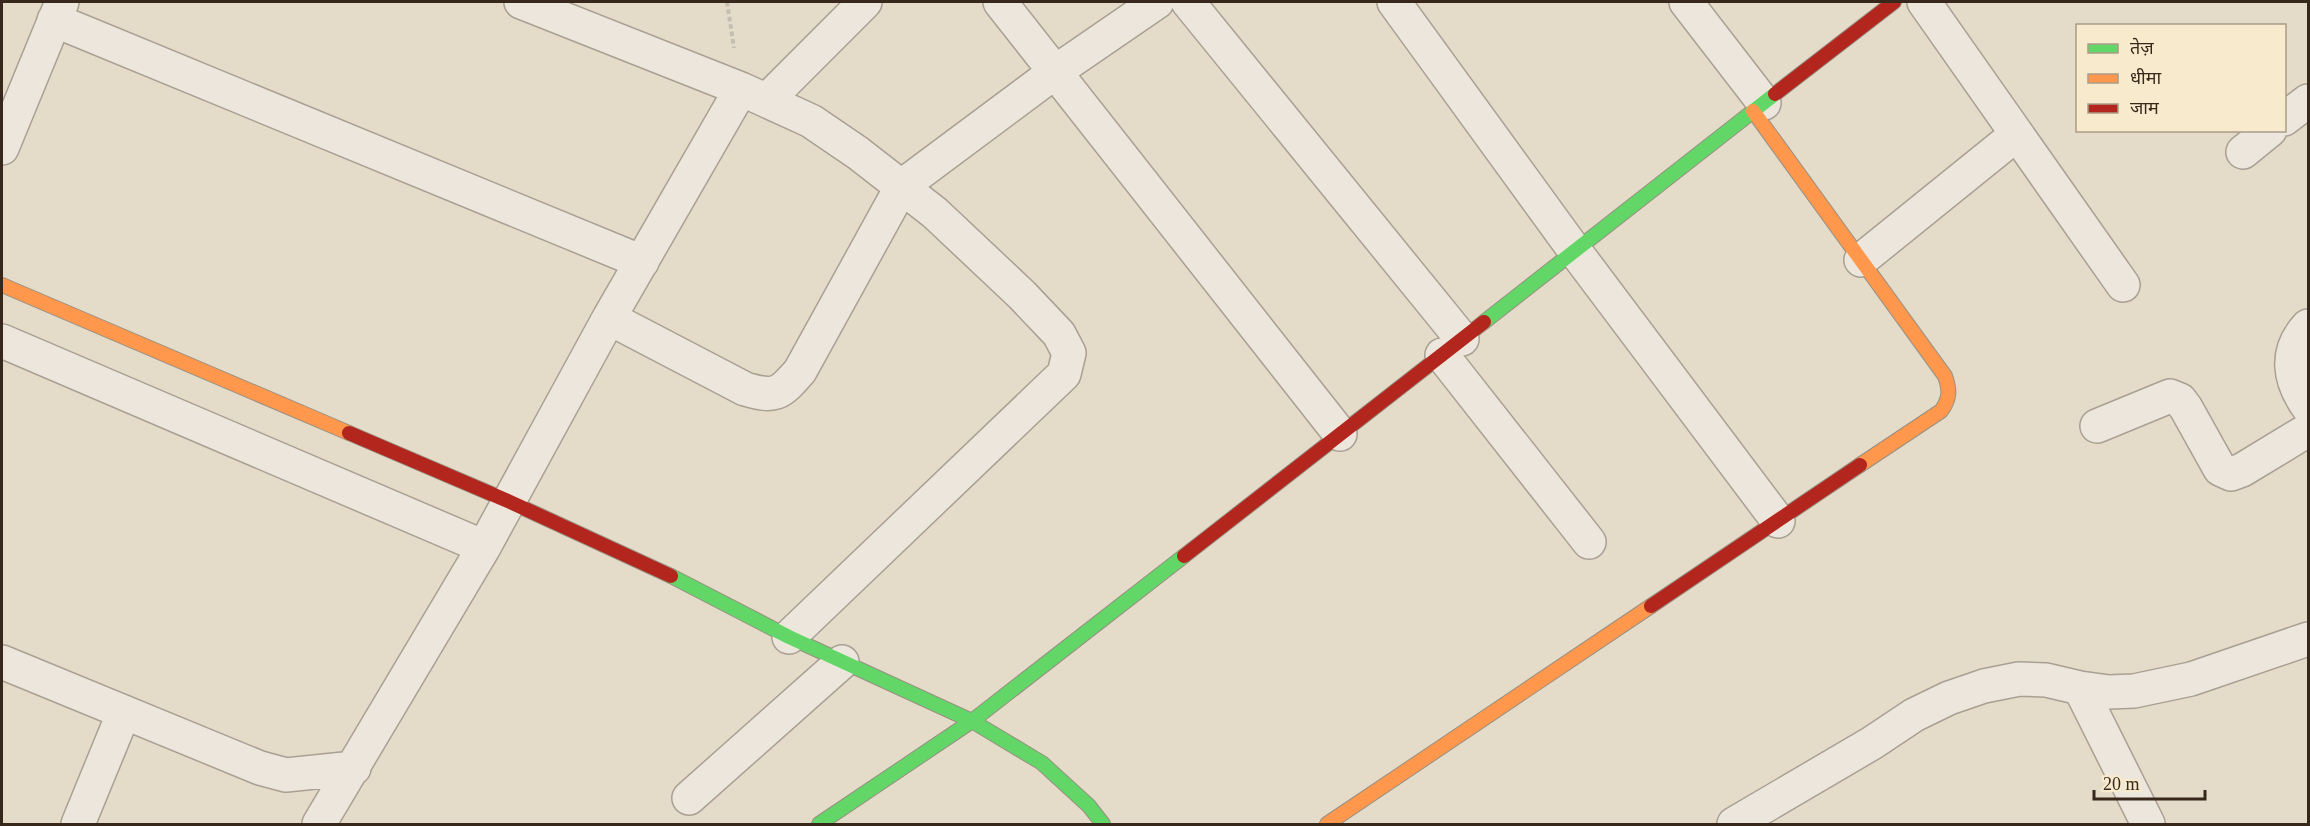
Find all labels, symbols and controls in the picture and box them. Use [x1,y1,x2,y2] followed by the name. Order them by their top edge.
[2076,24,2286,132] legend
[2130,37,2154,58] text: तेज़
[2130,68,2161,88] text: धीमा
[2130,98,2160,118] text: जाम
[2094,763,2205,801] scale bar
[2103,774,2140,794] text: 20 m

